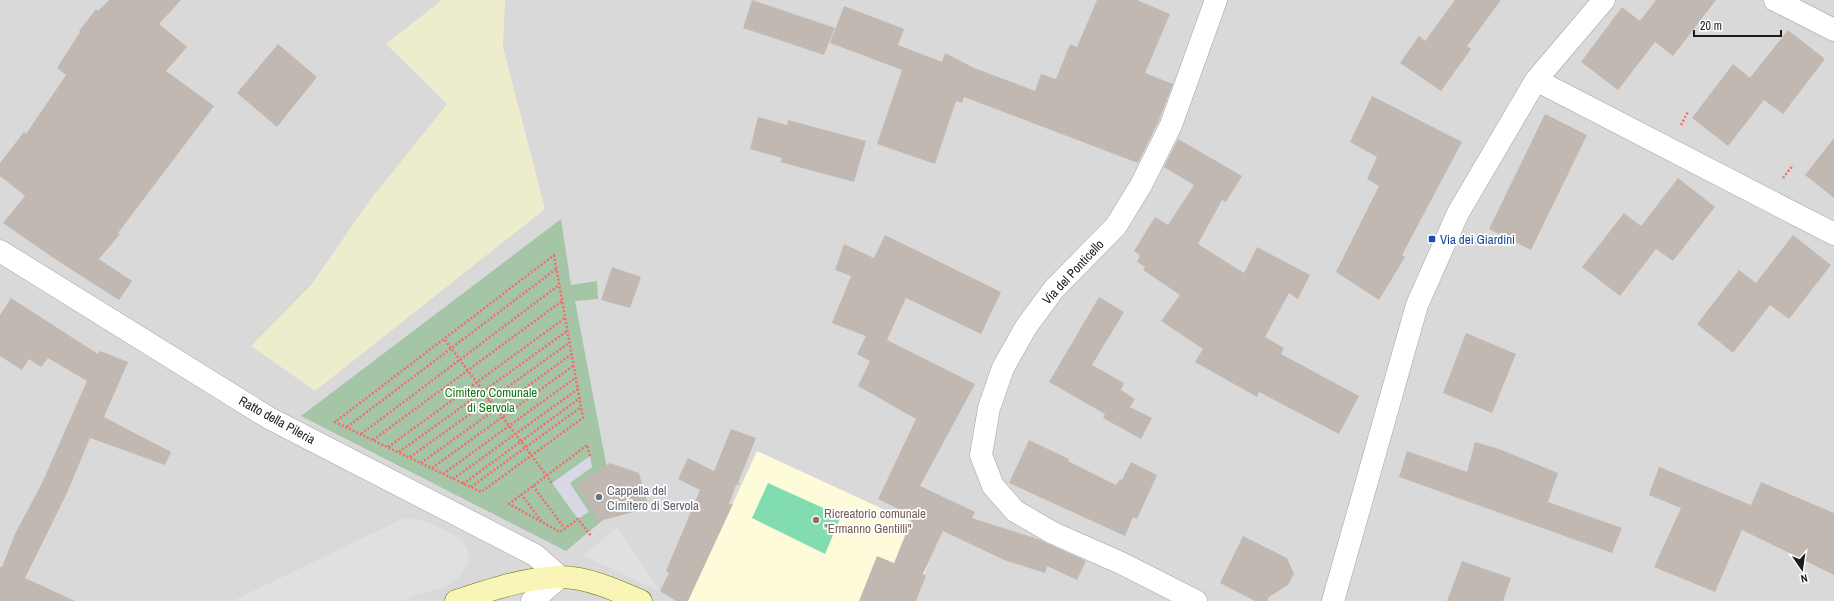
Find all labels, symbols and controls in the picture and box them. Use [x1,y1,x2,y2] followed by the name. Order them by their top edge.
[1694,12,1781,38] scale bar
[1700,18,1722,34] text: 20 m
[1440,231,1515,248] place label: Via dei Giardini
[1427,234,1437,244] marker: Via dei Giardini
[1039,236,1107,308] street label: Via del Ponticello
[445,384,537,416] park label: Cimitero Comunale di Servola
[236,392,318,448] street label: Ratto della Pileria
[607,482,699,514] place label: Cappella del Cimitero di Servola
[594,492,604,502] marker: Cappella del Cimitero di Servola
[824,505,926,537] place label: Ricreatorio comunale "Ermanno Gentilli"
[811,515,821,525] marker: Ricreatorio comunale "Ermanno Gentilli"
[1782,549,1822,589] north arrow
[1800,571,1809,586] text: N

